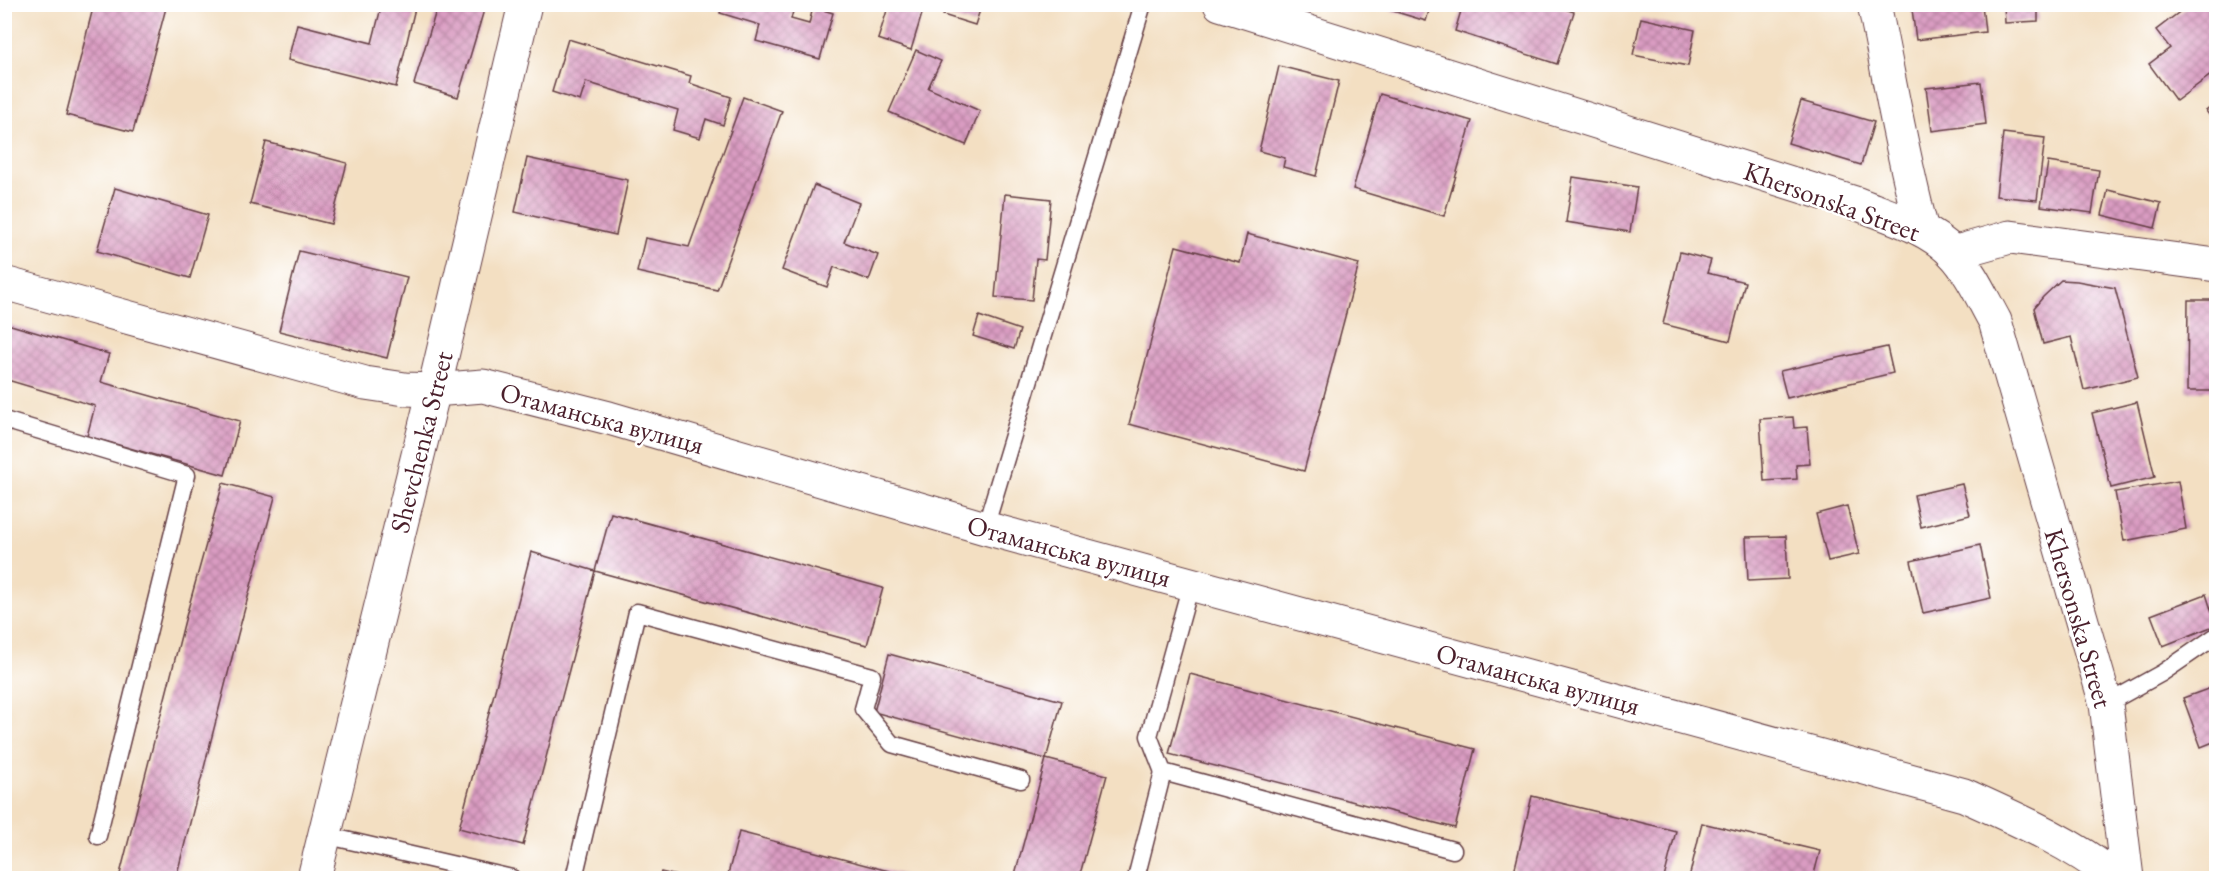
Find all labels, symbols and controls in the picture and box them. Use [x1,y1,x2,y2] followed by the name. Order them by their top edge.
[1739,153,1925,249] street label: Khersonska Street
[382,347,461,536] street label: Shevchenka Street
[496,374,708,462] street label: Отаманська вулиця
[963,507,1175,595] street label: Отаманська вулиця
[2037,524,2121,712] street label: Khersonska Street
[1432,635,1644,723] street label: Отаманська вулиця

